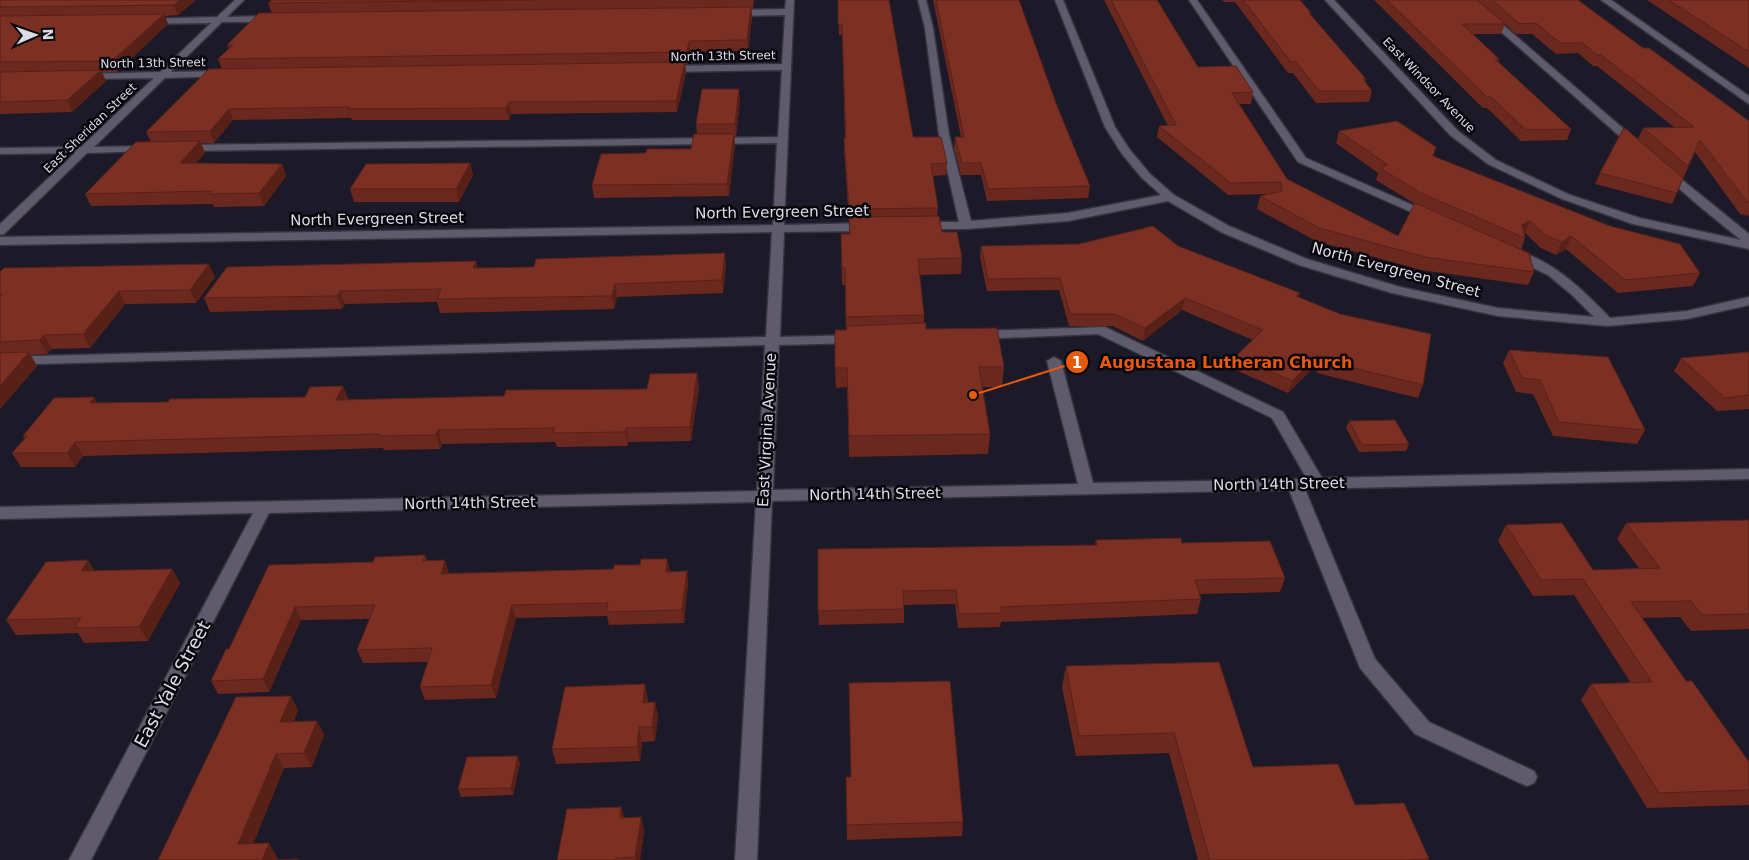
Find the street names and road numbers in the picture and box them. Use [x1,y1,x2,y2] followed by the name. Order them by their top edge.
[1380,35,1478,135] street label: East Windsor Avenue
[670,48,776,64] street label: North 13th Street
[100,55,206,71] street label: North 13th Street
[41,80,139,176] street label: East Sheridan Street
[695,201,869,223] street label: North Evergreen Street
[290,208,464,230] street label: North Evergreen Street
[1310,239,1482,301] street label: North Evergreen Street
[754,353,780,507] street label: East Virginia Avenue
[1213,474,1345,494] street label: North 14th Street
[809,484,941,504] street label: North 14th Street
[404,493,536,513] street label: North 14th Street
[130,617,214,751] street label: East Yale Street

